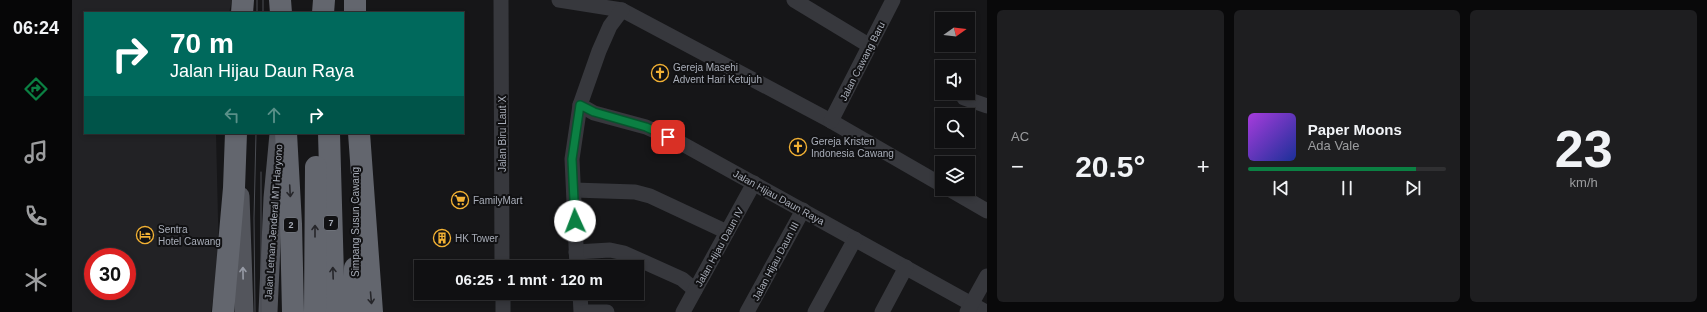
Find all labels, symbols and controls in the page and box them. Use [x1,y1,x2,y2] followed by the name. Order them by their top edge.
[935,12,975,52] north arrow
[935,12,975,196] map controls
[13,18,59,38] text: 06:24
[838,20,887,103] street label: Jalan Cawang Baru
[104,28,156,80] icon: right
[170,28,234,59] text: 70 m
[935,60,975,100] button: sound
[170,61,354,81] text: Jalan Hijau Daun Raya
[673,62,762,85] place label: Gereja Masehi Advent Hari Ketujuh
[650,63,670,83] church icon: Gereja Masehi Advent Hari Ketujuh
[22,75,50,103] icon: directions
[497,96,508,172] street label: Jalan Biru Laut X
[221,104,243,126] icon: left
[263,104,285,126] icon: ahead
[305,104,327,126] icon: right
[935,108,975,148] button: search
[651,120,685,154] pin
[1555,120,1613,178] text: 23
[1308,121,1402,138] text: Paper Moons
[657,126,679,148] icon: arrive
[1011,129,1029,144] text: AC
[811,136,894,159] place label: Gereja Kristen Indonesia Cawang
[788,137,808,157] church icon: Gereja Kristen Indonesia Cawang
[22,138,50,166] icon: music
[1308,138,1359,153] text: Ada Vale
[263,143,284,300] street label: Jalan Letnan Jenderal MT Haryono
[1075,150,1146,183] text: 20.5°
[1011,154,1024,179] text: −
[1197,154,1210,179] text: +
[935,156,975,196] button: layers
[350,167,361,277] street label: Simpang Susun Cawang
[731,168,827,227] street label: Jalan Hijau Daun Raya
[1570,175,1598,190] text: km/h
[1270,177,1292,199] icon: previous
[1336,177,1358,199] icon: pause
[1402,177,1424,199] icon: next
[286,184,293,197] one-way arrow
[450,190,470,210] supermarket icon: FamilyMart
[473,195,523,206] place label: FamilyMart
[554,200,596,242] position arrow
[22,202,50,230] icon: phone
[693,206,746,289] street label: Jalan Hijau Daun IV
[324,216,338,230] road number: 7
[284,218,298,232] road number: 2
[750,220,801,302] street label: Jalan Hijau Daun III
[158,224,221,247] place label: Sentra Hotel Cawang
[135,225,155,245] hotel icon: Sentra Hotel Cawang
[311,225,319,238] one-way arrow
[432,228,452,248] building icon: HK Tower
[455,233,499,244] place label: HK Tower
[84,248,136,300] speed limit sign: 30
[22,266,50,294] icon: climate
[239,267,247,280] one-way arrow
[329,267,336,280] one-way arrow
[455,271,603,288] text: 06:25 · 1 mnt · 120 m
[367,291,374,304] one-way arrow

